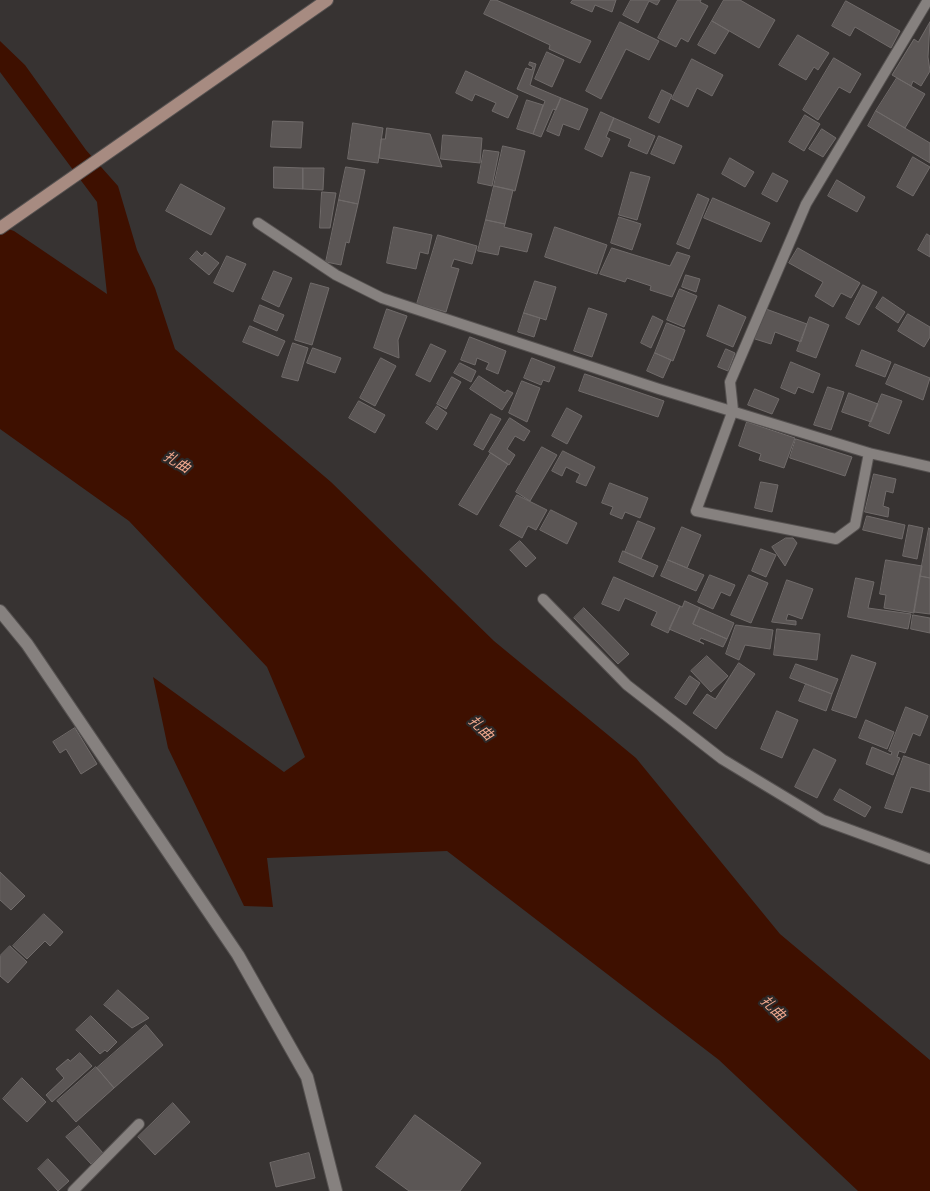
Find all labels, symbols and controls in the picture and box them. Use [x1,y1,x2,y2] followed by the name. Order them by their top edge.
[161,448,193,476] water label: 扎曲
[465,712,497,744] water label: 扎曲
[757,992,789,1024] water label: 扎曲

